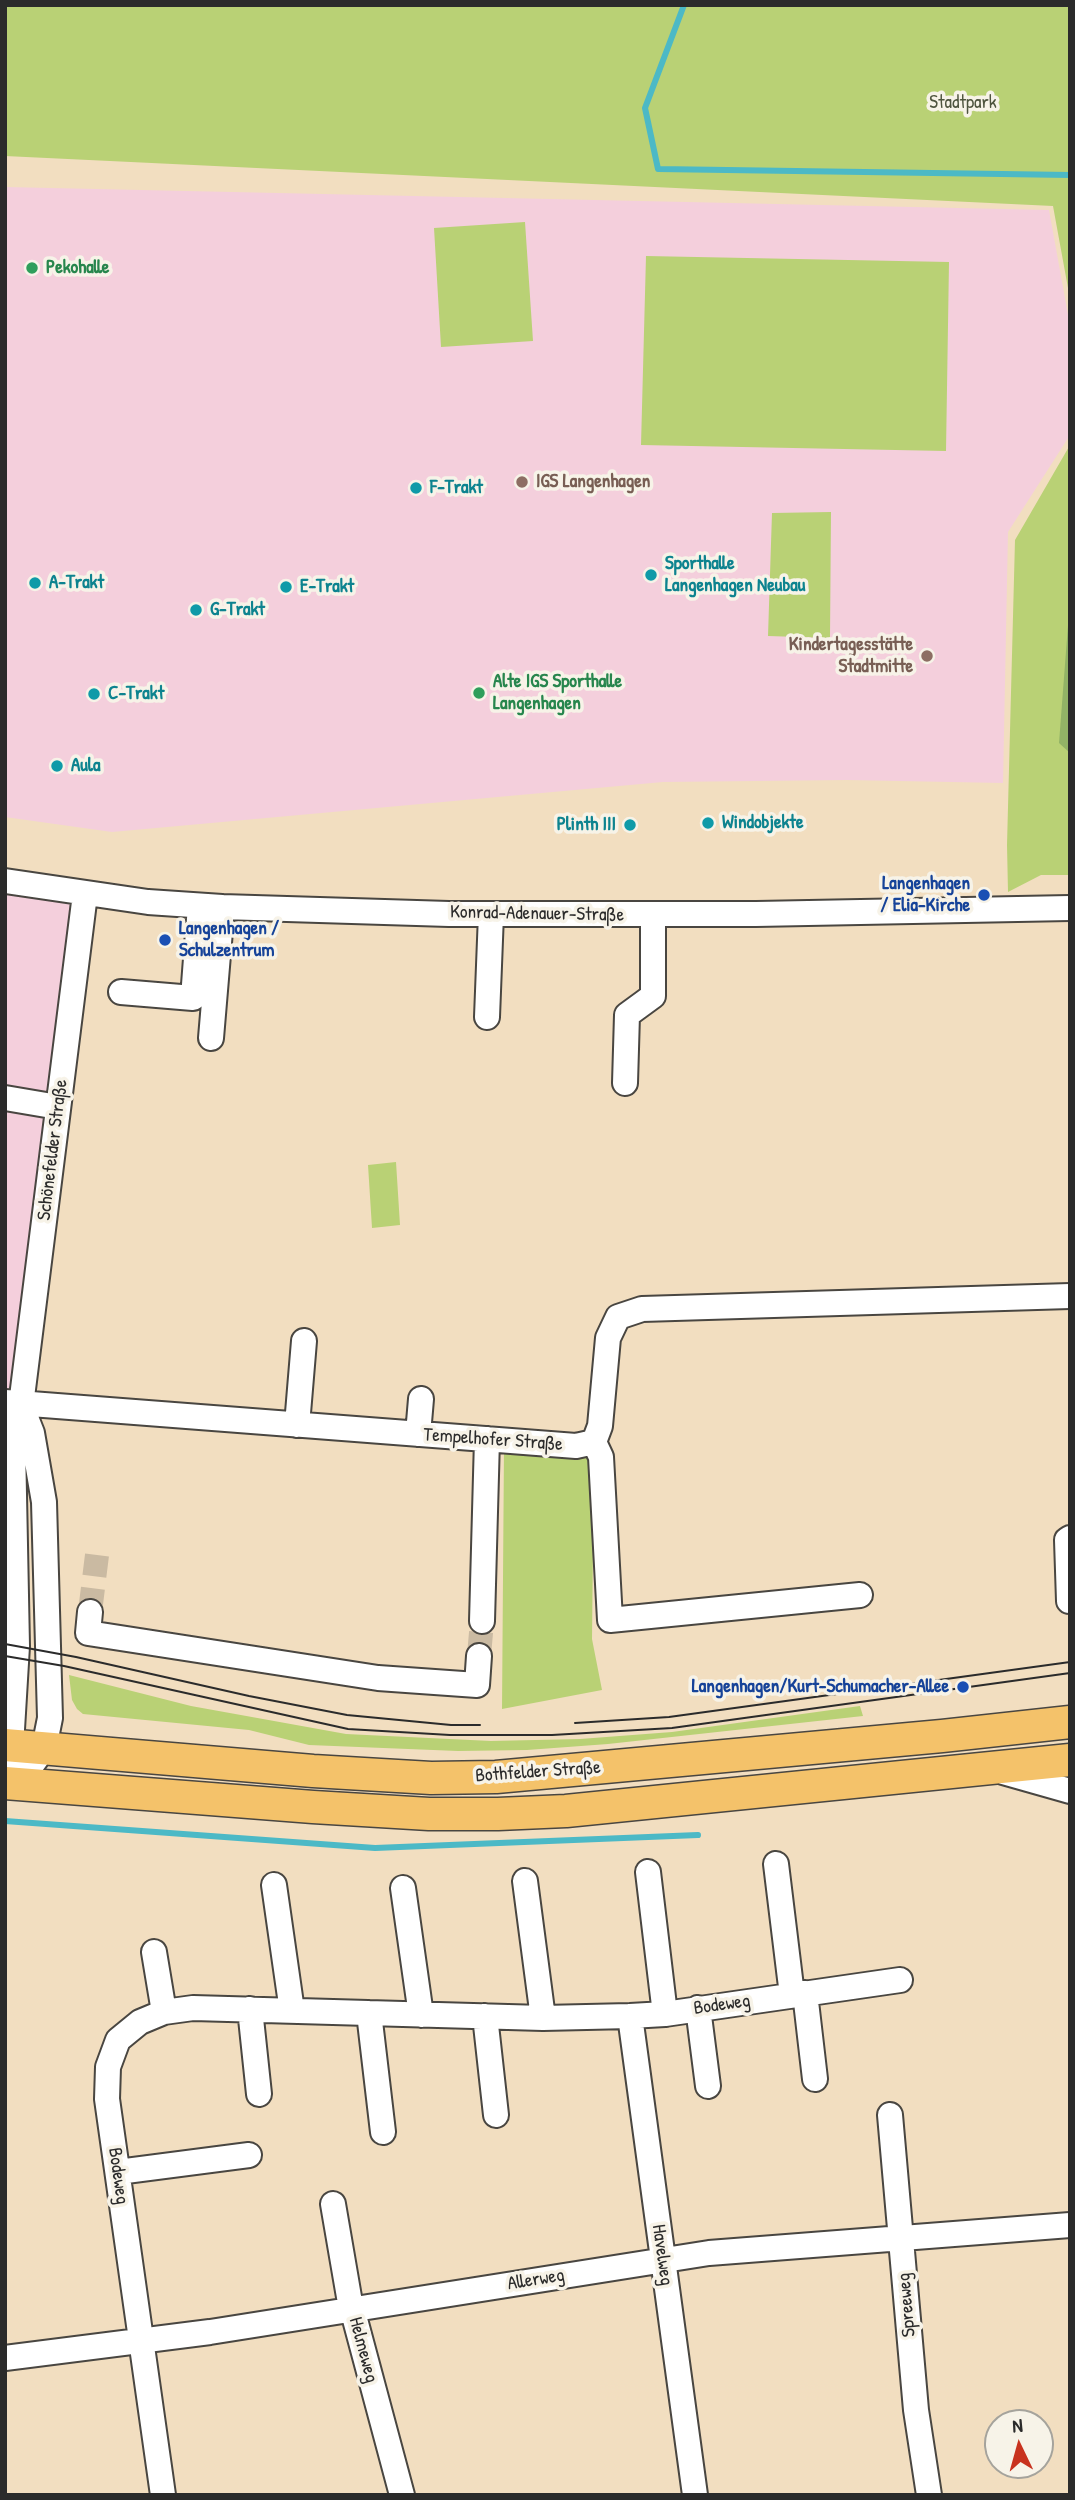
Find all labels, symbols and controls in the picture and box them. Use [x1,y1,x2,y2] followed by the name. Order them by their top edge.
[929,92,997,114] park label: Stadtpark
[46,257,109,279] place label: Pekohalle
[24,260,40,276] marker: Pekohalle
[536,471,650,493] place label: IGS Langenhagen
[514,474,530,490] marker: IGS Langenhagen
[430,477,483,499] place label: F-Trakt
[408,480,424,496] marker: F-Trakt
[665,553,805,597] place label: Sporthalle Langenhagen Neubau
[643,567,659,583] marker: Sporthalle Langenhagen Neubau
[49,572,104,594] place label: A-Trakt
[27,575,43,591] marker: A-Trakt
[300,576,354,598] place label: E-Trakt
[278,579,294,595] marker: E-Trakt
[210,599,265,621] place label: G-Trakt
[188,602,204,618] marker: G-Trakt
[789,634,913,678] place label: Kindertagesstätte Stadtmitte
[919,648,935,664] marker: Kindertagesstätte Stadtmitte
[493,671,622,715] place label: Alte IGS Sporthalle Langenhagen
[108,683,164,705] place label: C-Trakt
[471,685,487,701] marker: Alte IGS Sporthalle Langenhagen
[86,686,102,702] marker: C-Trakt
[71,755,100,777] place label: Aula
[49,758,65,774] marker: Aula
[722,812,803,834] place label: Windobjekte
[557,814,616,836] place label: Plinth III
[700,815,716,831] marker: Windobjekte
[622,817,638,833] marker: Plinth III
[880,873,970,917] place label: Langenhagen / Elia-Kirche
[976,887,992,903] marker: Langenhagen / Elia-Kirche
[450,901,624,927] street label: Konrad-Adenauer-Straße
[179,918,279,962] place label: Langenhagen / Schulzentrum
[157,932,173,948] marker: Langenhagen / Schulzentrum
[33,1078,73,1222] street label: Schönefelder Straße
[423,1424,563,1456] street label: Tempelhofer Straße
[692,1676,949,1698] place label: Langenhagen/Kurt-Schumacher-Allee
[955,1679,971,1695] marker: Langenhagen/Kurt-Schumacher-Allee
[475,1756,601,1788] street label: Bothfelder Straße
[692,1990,752,2020] street label: Bodeweg
[103,2146,133,2206] street label: Bodeweg
[646,2223,678,2287] street label: Havelweg
[506,2264,566,2296] street label: Allerweg
[893,2272,921,2338] street label: Spreeweg
[343,2315,383,2385] street label: Helmeweg
[984,2409,1054,2479] north arrow
[1011,2412,1024,2438] text: N

